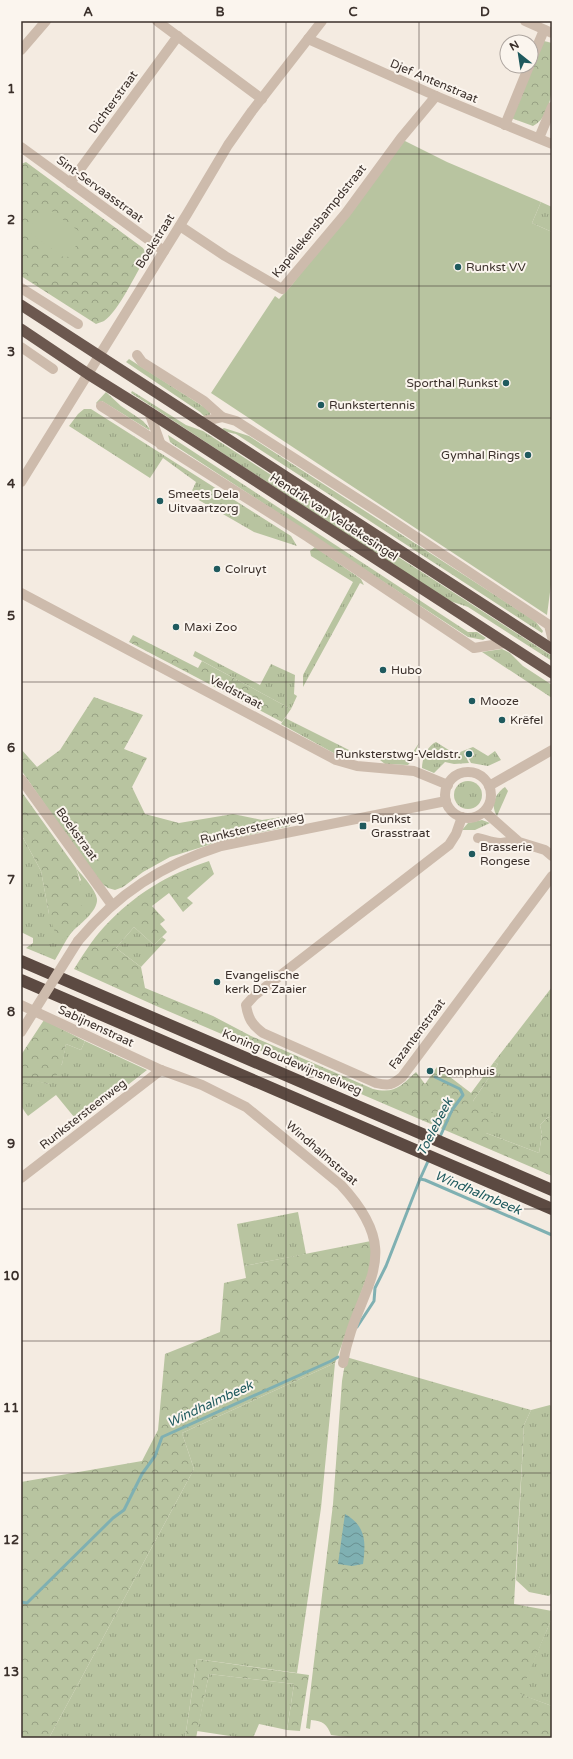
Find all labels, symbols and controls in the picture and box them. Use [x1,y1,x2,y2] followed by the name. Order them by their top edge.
[83,4,93,20] text: A
[215,4,225,20] text: B
[348,4,358,20] text: C
[480,4,490,20] text: D
[499,34,539,74] north arrow
[507,38,521,54] text: N
[388,56,480,106] street label: Djef Antenstraat
[86,68,141,136] street label: Dichterstraat
[7,81,15,97] text: 1
[54,153,146,225] street label: Sint-Servaasstraat
[269,161,369,280] street label: Kapellekensbampdstraat
[133,211,177,271] street label: Boekstraat
[7,212,15,228] text: 2
[466,260,526,274] place label: Runkst VV
[453,262,463,272] marker: Runkst VV
[7,344,15,360] text: 3
[407,376,498,390] place label: Sporthal Runkst
[501,378,511,388] marker: Sporthal Runkst
[329,398,415,412] place label: Runkstertennis
[316,400,326,410] marker: Runkstertennis
[441,448,520,462] place label: Gymhal Rings
[523,450,533,460] marker: Gymhal Rings
[267,470,401,564] street label: Hendrik van Veldekesingel
[7,476,16,492] text: 4
[168,487,239,515] place label: Smeets Dela Uitvaartzorg
[155,496,165,506] marker: Smeets Dela Uitvaartzorg
[225,562,267,576] place label: Colruyt
[212,564,222,574] marker: Colruyt
[7,608,15,624] text: 5
[184,620,237,634] place label: Maxi Zoo
[171,622,181,632] marker: Maxi Zoo
[391,663,422,677] place label: Hubo
[378,665,388,675] marker: Hubo
[207,672,265,712] street label: Veldstraat
[480,694,519,708] place label: Mooze
[467,696,477,706] marker: Mooze
[510,713,543,727] place label: Krëfel
[497,715,507,725] marker: Krëfel
[7,740,15,756] text: 6
[335,747,461,761] place label: Runksterstwg-Veldstr.
[464,749,474,759] marker: Runksterstwg-Veldstr.
[53,805,101,863] street label: Boekstraat
[199,809,305,847] street label: Runkstersteenweg
[371,812,430,840] place label: Runkst Grasstraat
[358,821,368,831] marker: Runkst Grasstraat
[480,840,532,868] place label: Brasserie Rongese
[467,849,477,859] marker: Brasserie Rongese
[7,872,15,888] text: 7
[225,968,307,996] place label: Evangelische kerk De Zaaier
[212,977,222,987] marker: Evangelische kerk De Zaaier
[386,996,448,1072] street label: Fazantenstraat
[56,1002,136,1050] street label: Sabijnenstraat
[7,1004,15,1020] text: 8
[220,1026,364,1098] street label: Koning Boudewijnsnelweg
[438,1064,495,1078] place label: Pomphuis
[425,1066,435,1076] marker: Pomphuis
[37,1076,129,1152] street label: Runkstersteenweg
[414,1095,457,1159] water label: Toelebeek
[283,1118,361,1188] street label: Windhalmstraat
[7,1136,15,1152] text: 9
[432,1168,525,1219] water label: Windhalmbeek
[3,1268,19,1284] text: 10
[165,1377,256,1431] water label: Windhalmbeek
[3,1400,19,1416] text: 11
[3,1532,19,1548] text: 12
[3,1664,19,1680] text: 13

